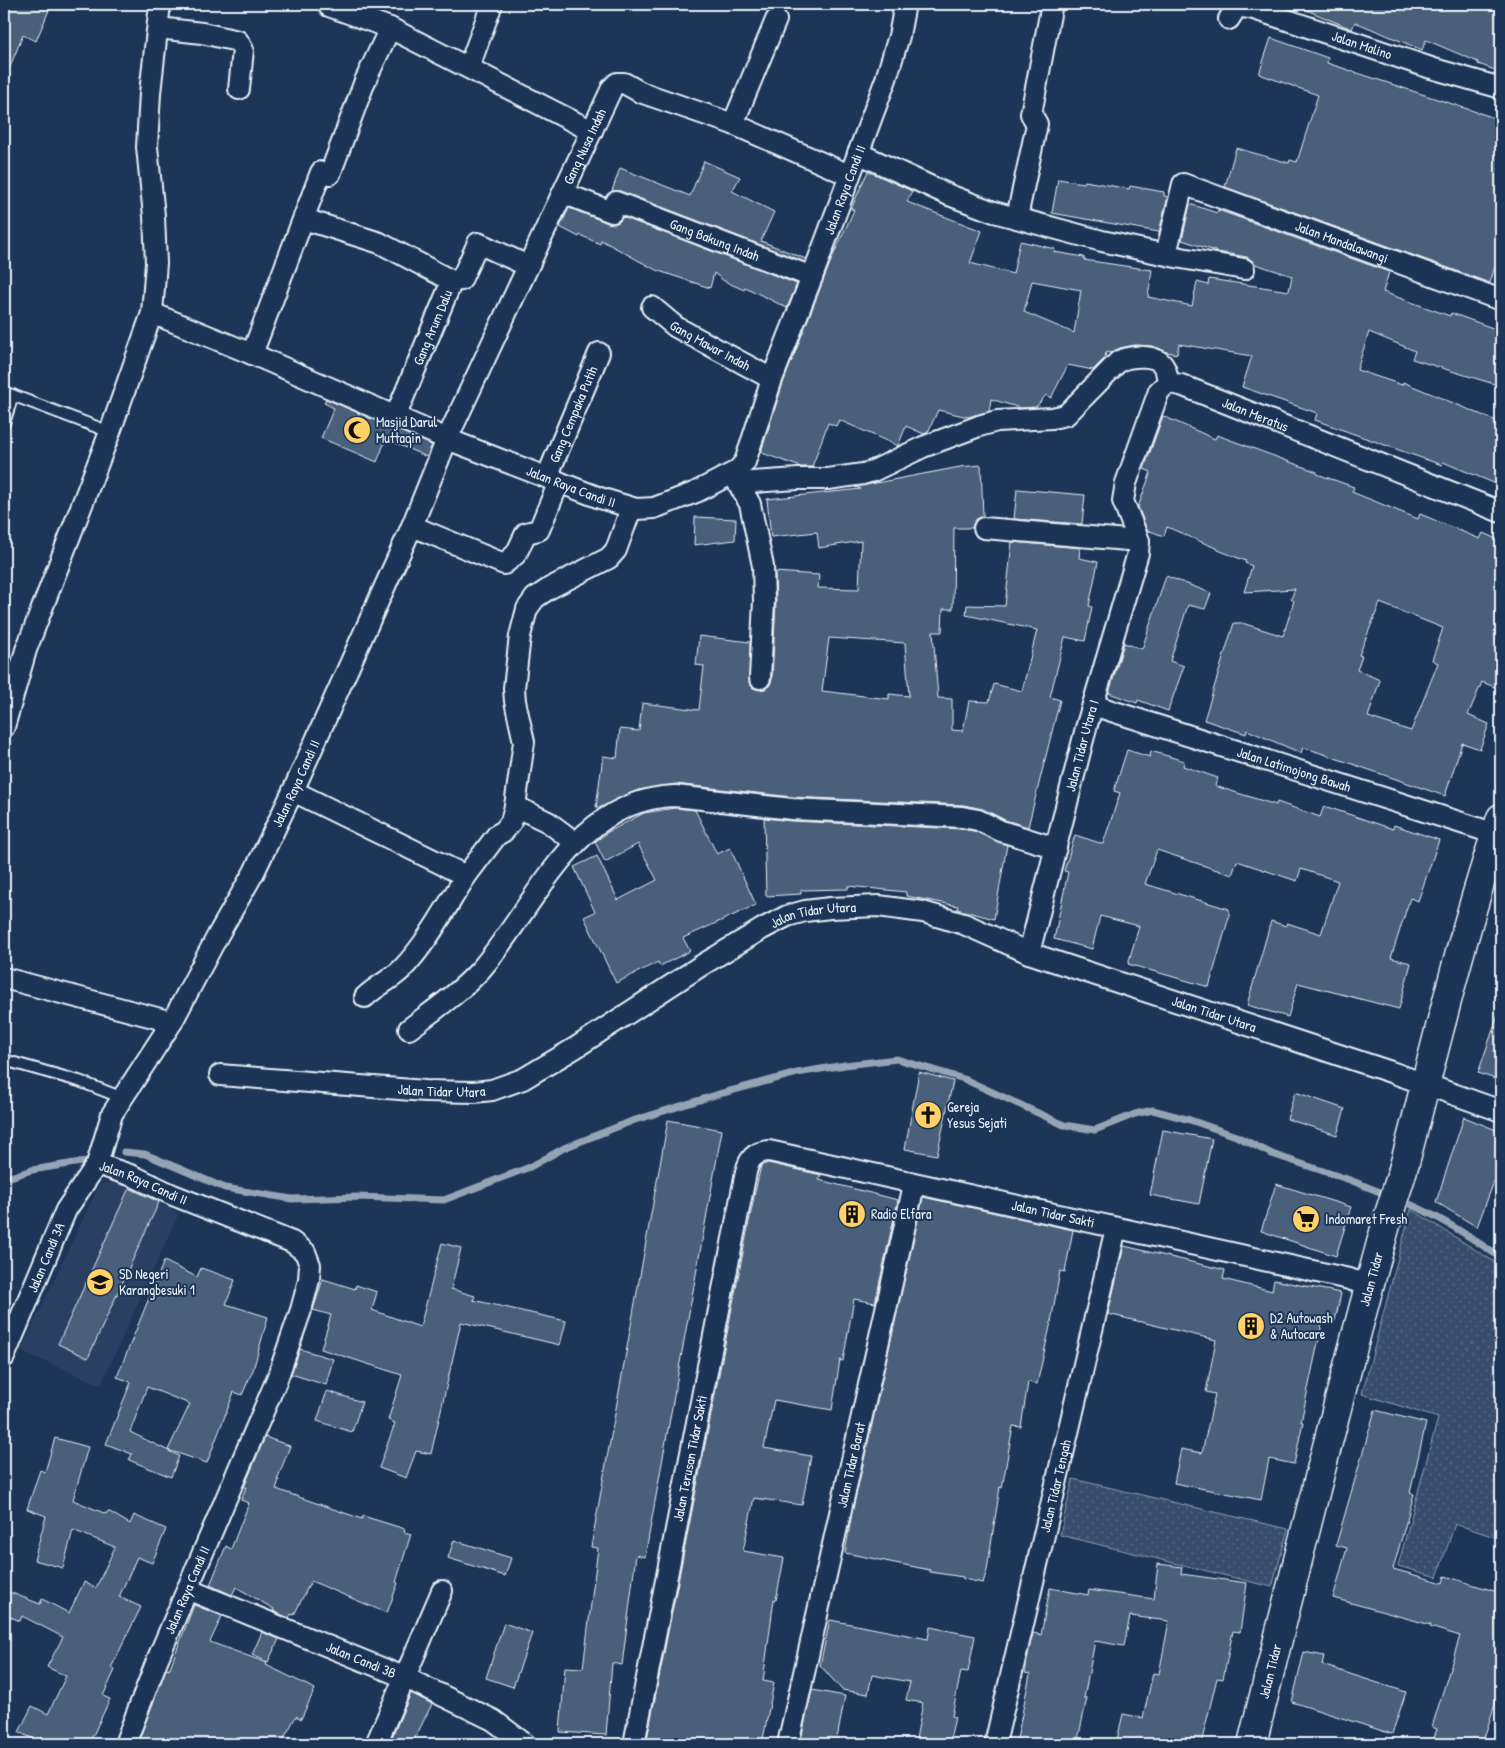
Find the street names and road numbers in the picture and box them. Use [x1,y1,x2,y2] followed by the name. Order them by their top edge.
[1330,26,1395,63] street label: Jalan Malino
[558,105,610,187] street label: Gang Nusa Indah
[819,142,870,237] street label: Jalan Raya Candi II
[667,214,762,265] street label: Gang Bakung Indah
[1293,216,1391,267] street label: Jalan Mandalawangi
[408,286,457,368] street label: Gang Arum Dalu
[666,316,754,375] street label: Gang Mawar Indah
[544,363,602,465] street label: Gang Cempaka Putih
[1219,392,1292,436] street label: Jalan Meratus
[524,461,618,511] street label: Jalan Raya Candi II
[1060,697,1103,793] street label: Jalan Tidar Utara I
[267,737,324,830] street label: Jalan Raya Candi II
[1235,742,1354,796] street label: Jalan Latimojong Bawah
[767,897,857,932] street label: Jalan Tidar Utara
[1170,991,1259,1036] street label: Jalan Tidar Utara
[397,1079,487,1101] street label: Jalan Tidar Utara
[97,1155,190,1209] street label: Jalan Raya Candi II
[1010,1195,1097,1232] street label: Jalan Tidar Sakti
[22,1219,69,1295] street label: Jalan Candi 3A
[1354,1249,1387,1308] street label: Jalan Tidar
[668,1394,711,1523] street label: Jalan Terusan Tidar Sakti
[832,1420,869,1509] street label: Jalan Tidar Barat
[1035,1437,1075,1534] street label: Jalan Tidar Tengah
[159,1543,215,1637] street label: Jalan Raya Candi II
[323,1637,399,1682] street label: Jalan Candi 3B
[1254,1641,1286,1700] street label: Jalan Tidar

